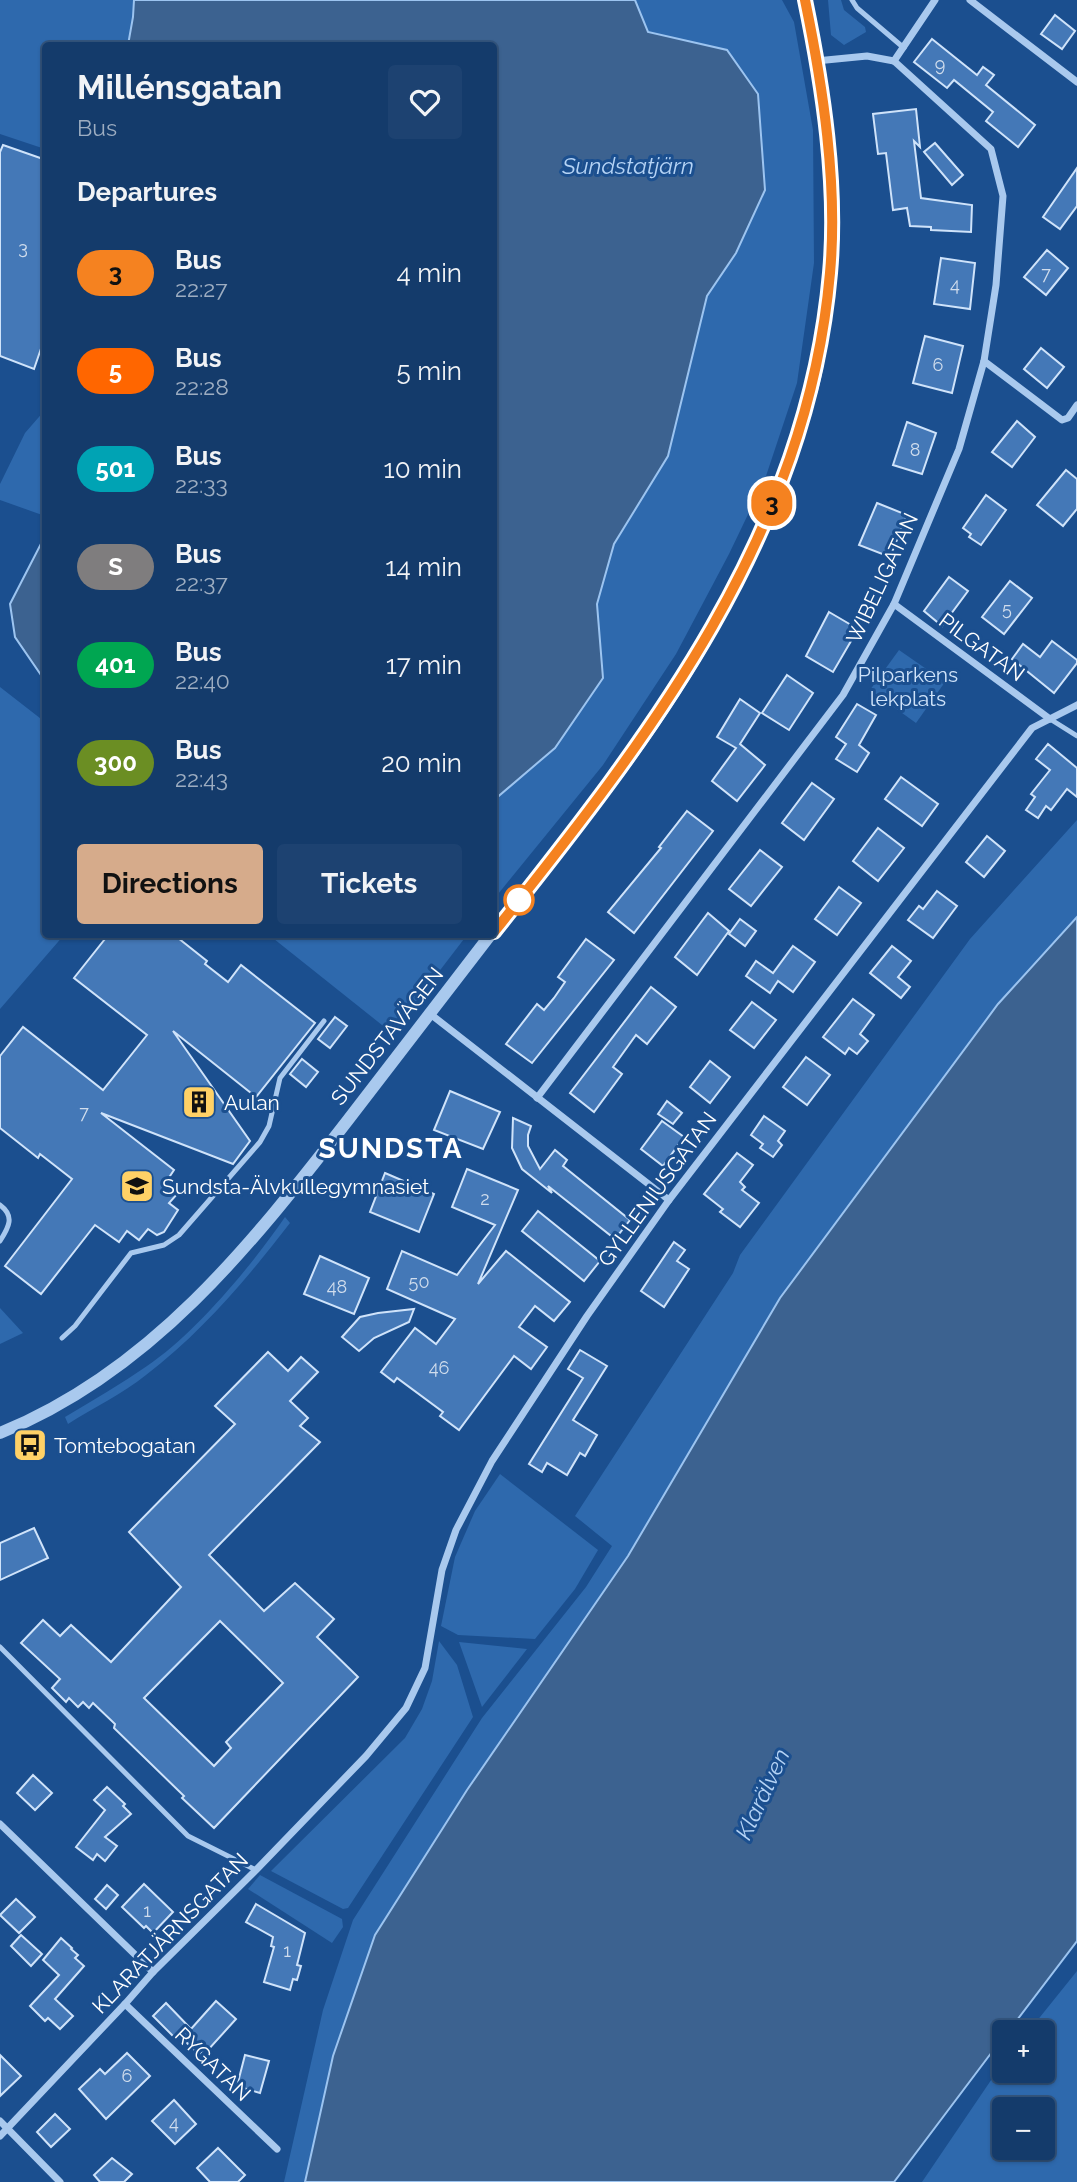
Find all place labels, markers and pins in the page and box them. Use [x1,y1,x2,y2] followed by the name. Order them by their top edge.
[504,885,534,915] unlabelled marker
[180,1083,218,1121] building icon: Aulan
[224,1090,280,1115] place label: Aulan
[118,1167,156,1205] school or university icon: Sundsta-Älvkullegymnasiet
[162,1174,429,1199] place label: Sundsta-Älvkullegymnasiet
[11,1426,49,1464] bus stop icon: Tomtebogatan
[54,1433,196,1458] place label: Tomtebogatan

